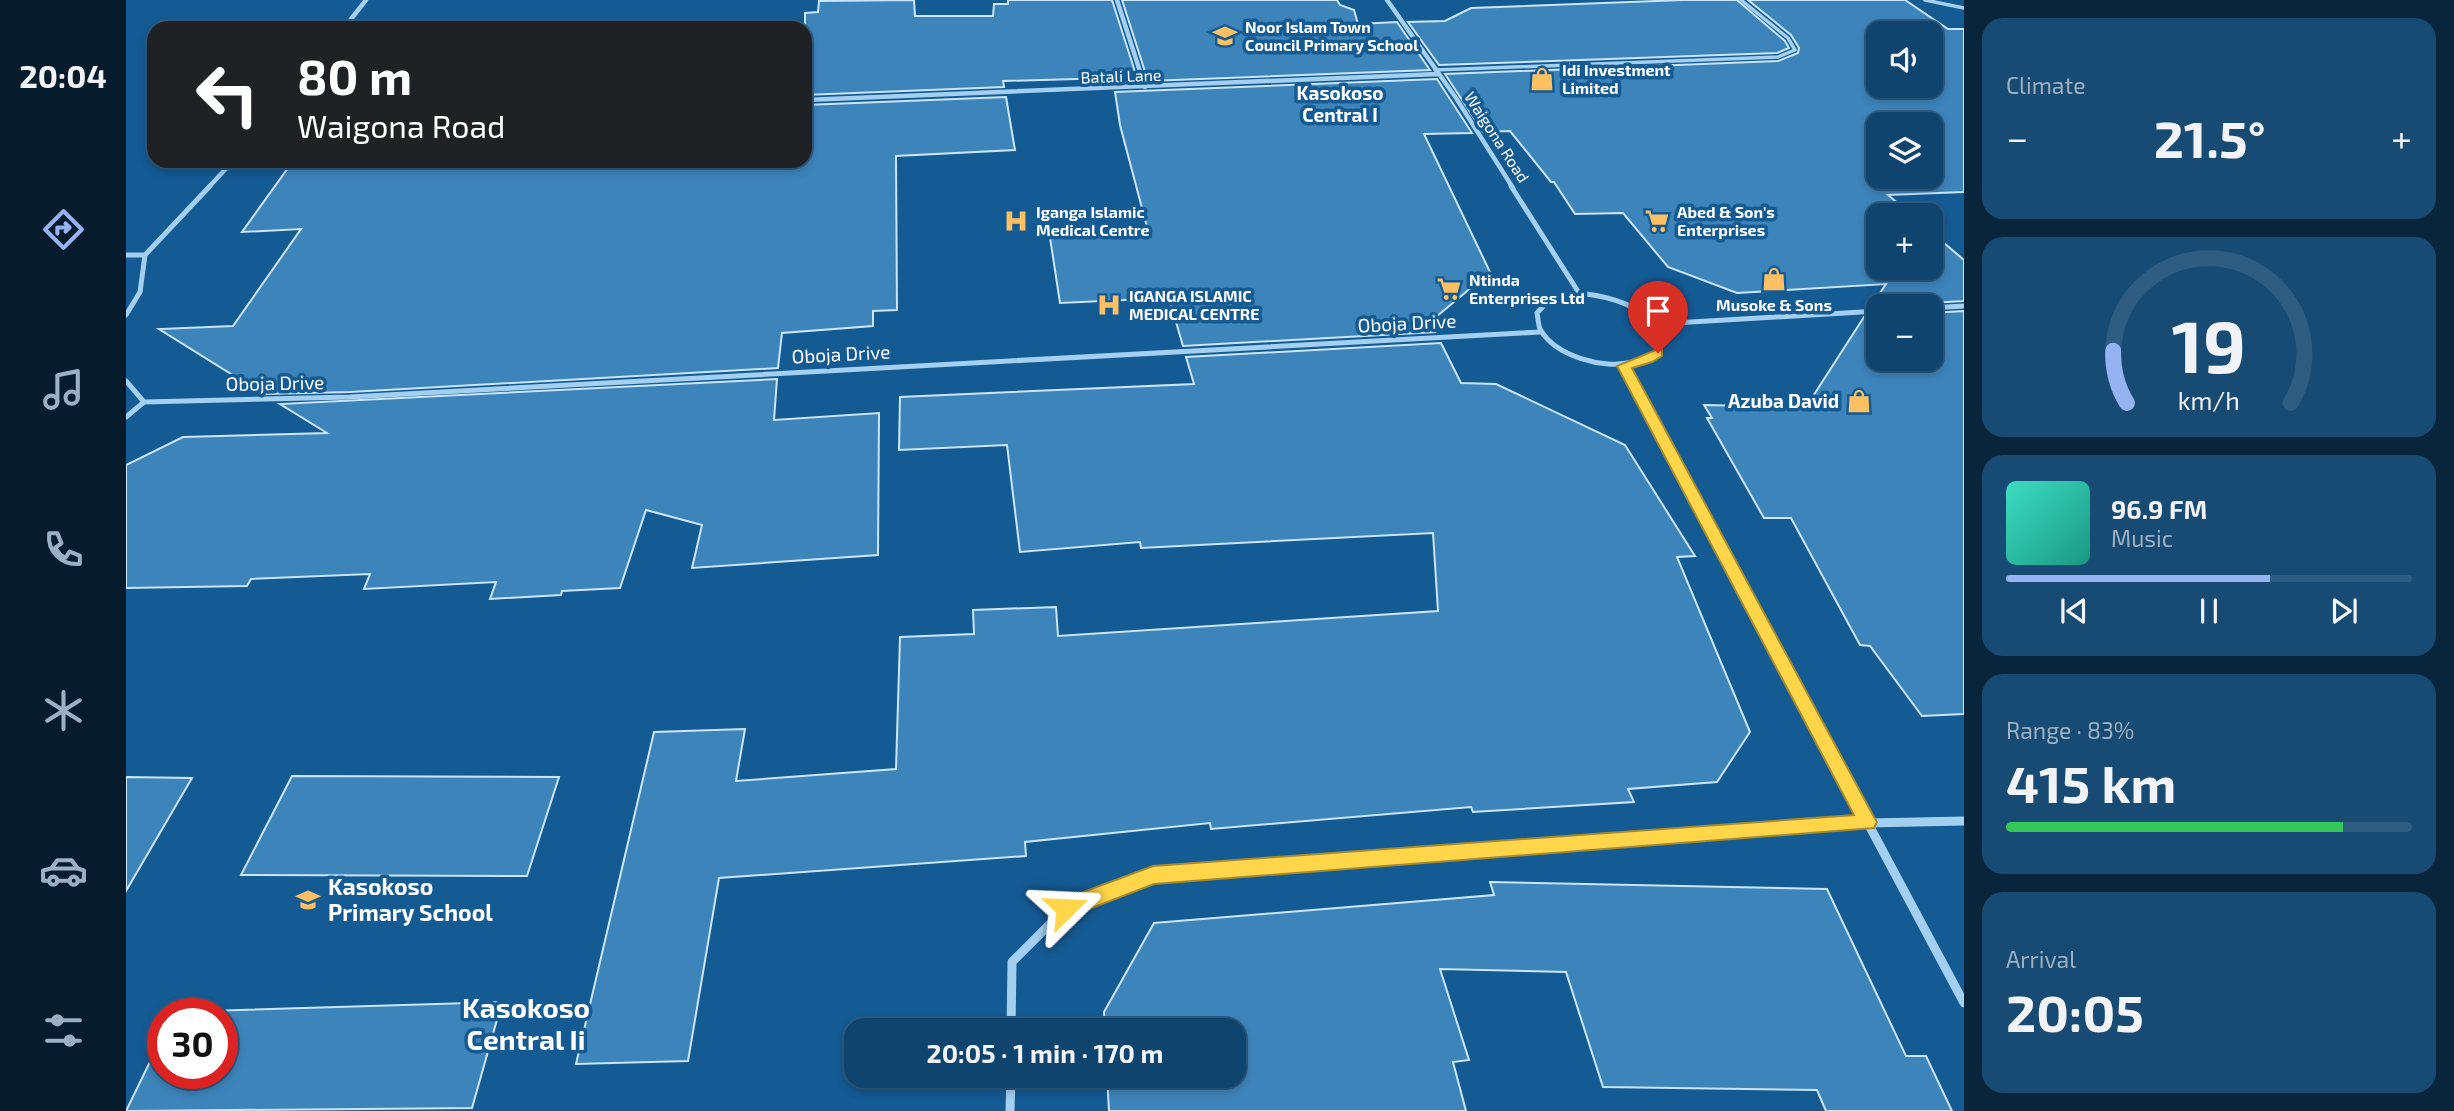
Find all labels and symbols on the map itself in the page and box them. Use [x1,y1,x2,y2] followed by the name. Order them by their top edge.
[1245,17,1419,55] place label: Noor Islam Town Council Primary School
[1211,22,1239,50] school or university icon: Noor Islam Town Council Primary School
[1562,60,1671,97] place label: Idi Investment Limited
[1080,65,1162,86] street label: Batali Lane
[1528,65,1556,93] shop icon: Idi Investment Limited
[1297,81,1383,126] district label: Kasokoso Central I
[1461,88,1534,186] street label: Waigona Road
[1036,202,1150,239] place label: Iganga Islamic Medical Centre
[1677,202,1775,239] place label: Abed & Son's Enterprises
[1002,207,1030,235] hospital icon: Iganga Islamic Medical Centre
[1643,207,1671,235] supermarket icon: Abed & Son's Enterprises
[1760,265,1788,293] shop icon: Musoke & Sons
[1469,270,1585,307] place label: Ntinda Enterprises Ltd
[1435,275,1463,303] supermarket icon: Ntinda Enterprises Ltd
[1628,281,1688,353] pin
[1129,286,1259,323] place label: IGANGA ISLAMIC MEDICAL CENTRE
[1095,291,1123,319] hospital icon: IGANGA ISLAMIC MEDICAL CENTRE
[1716,295,1832,314] place label: Musoke & Sons
[1357,308,1457,337] street label: Oboja Drive
[791,339,891,368] street label: Oboja Drive
[225,370,325,395] street label: Oboja Drive
[1845,387,1873,415] shop icon: Azuba David
[1728,389,1839,412] place label: Azuba David
[1029,871,1103,945] position arrow
[328,872,493,926] place label: Kasokoso Primary School
[294,886,322,914] school or university icon: Kasokoso Primary School
[462,990,590,1056] district label: Kasokoso Central Ii
[147,998,238,1089] speed limit sign: 30

